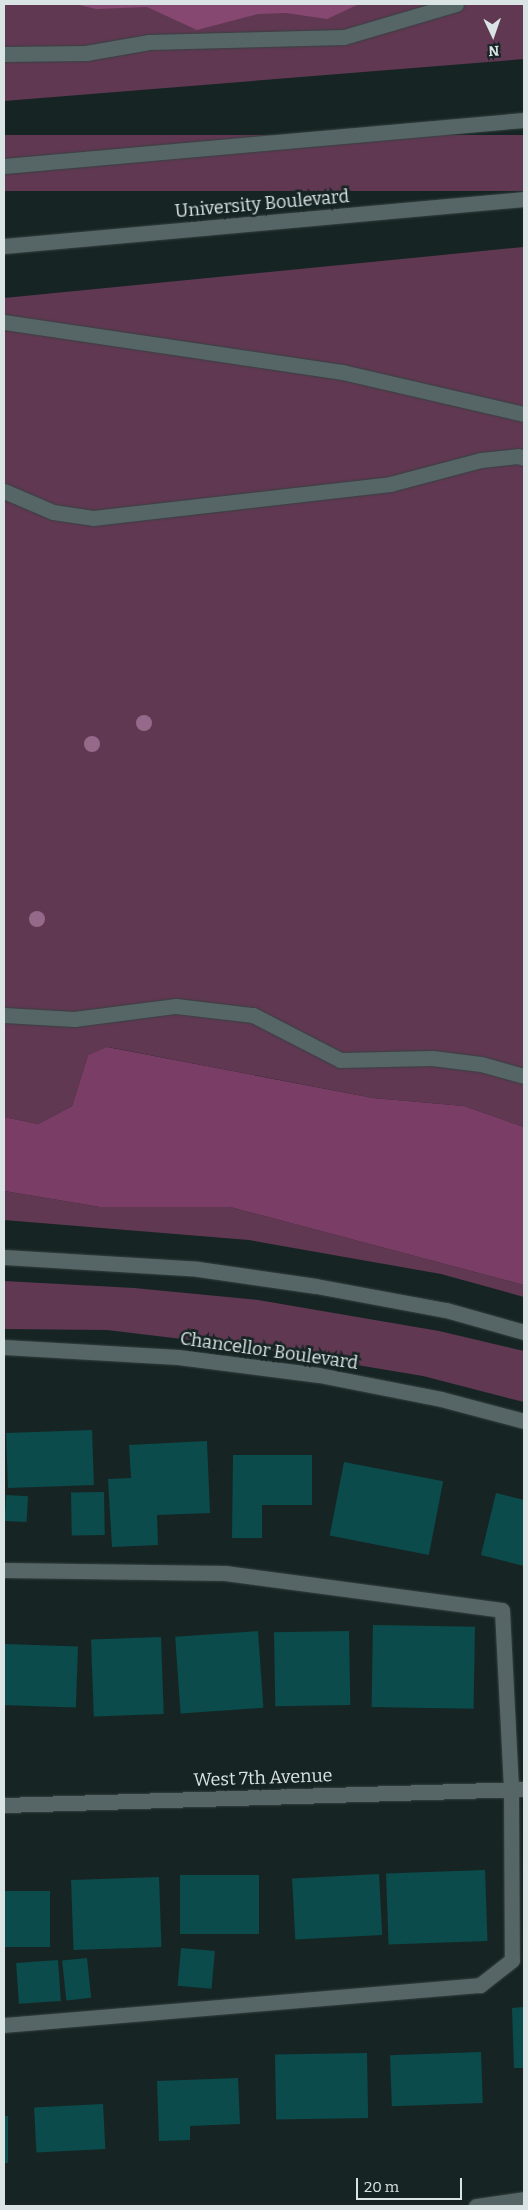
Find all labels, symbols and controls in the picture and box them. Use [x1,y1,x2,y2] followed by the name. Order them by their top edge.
[468,10,518,60] north arrow
[488,42,500,59] text: N
[174,186,350,222] street label: University Boulevard
[179,1328,359,1374] street label: Chancellor Boulevard
[193,1765,333,1791] street label: West 7th Avenue
[358,2168,464,2200] scale bar
[364,2178,399,2196] text: 20 m

